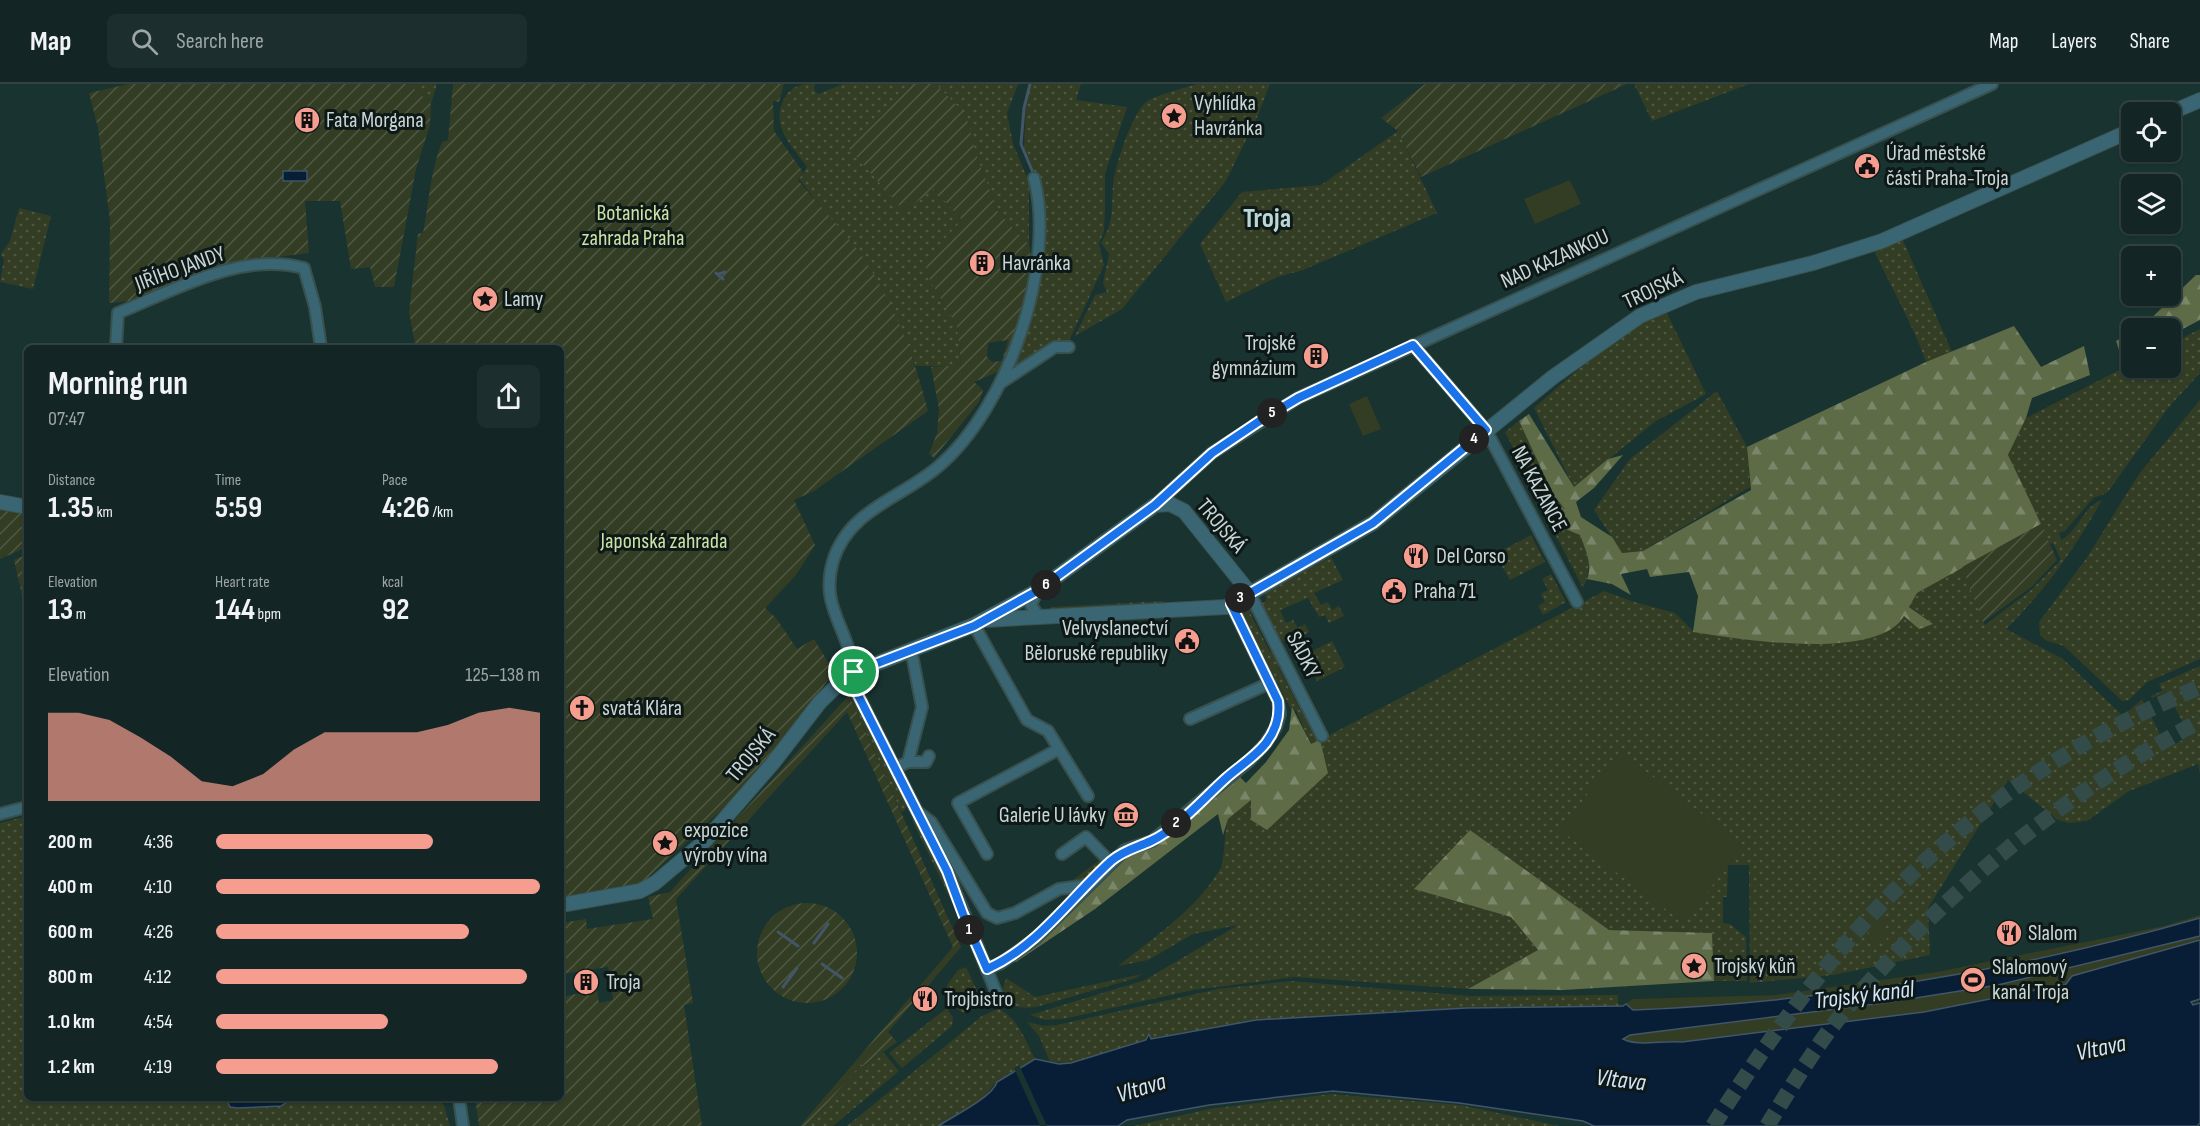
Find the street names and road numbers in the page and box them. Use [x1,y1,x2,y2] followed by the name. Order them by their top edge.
[1497,223,1613,295] street label: NAD KAZANKOU
[130,240,229,298] street label: JIŘÍHO JANDY
[1619,264,1688,316] street label: TROJSKÁ
[1505,441,1573,537] street label: NA KAZANCE
[1190,493,1252,559] street label: TROJSKÁ
[1280,627,1326,683] street label: SÁDKY
[720,722,782,788] street label: TROJSKÁ

